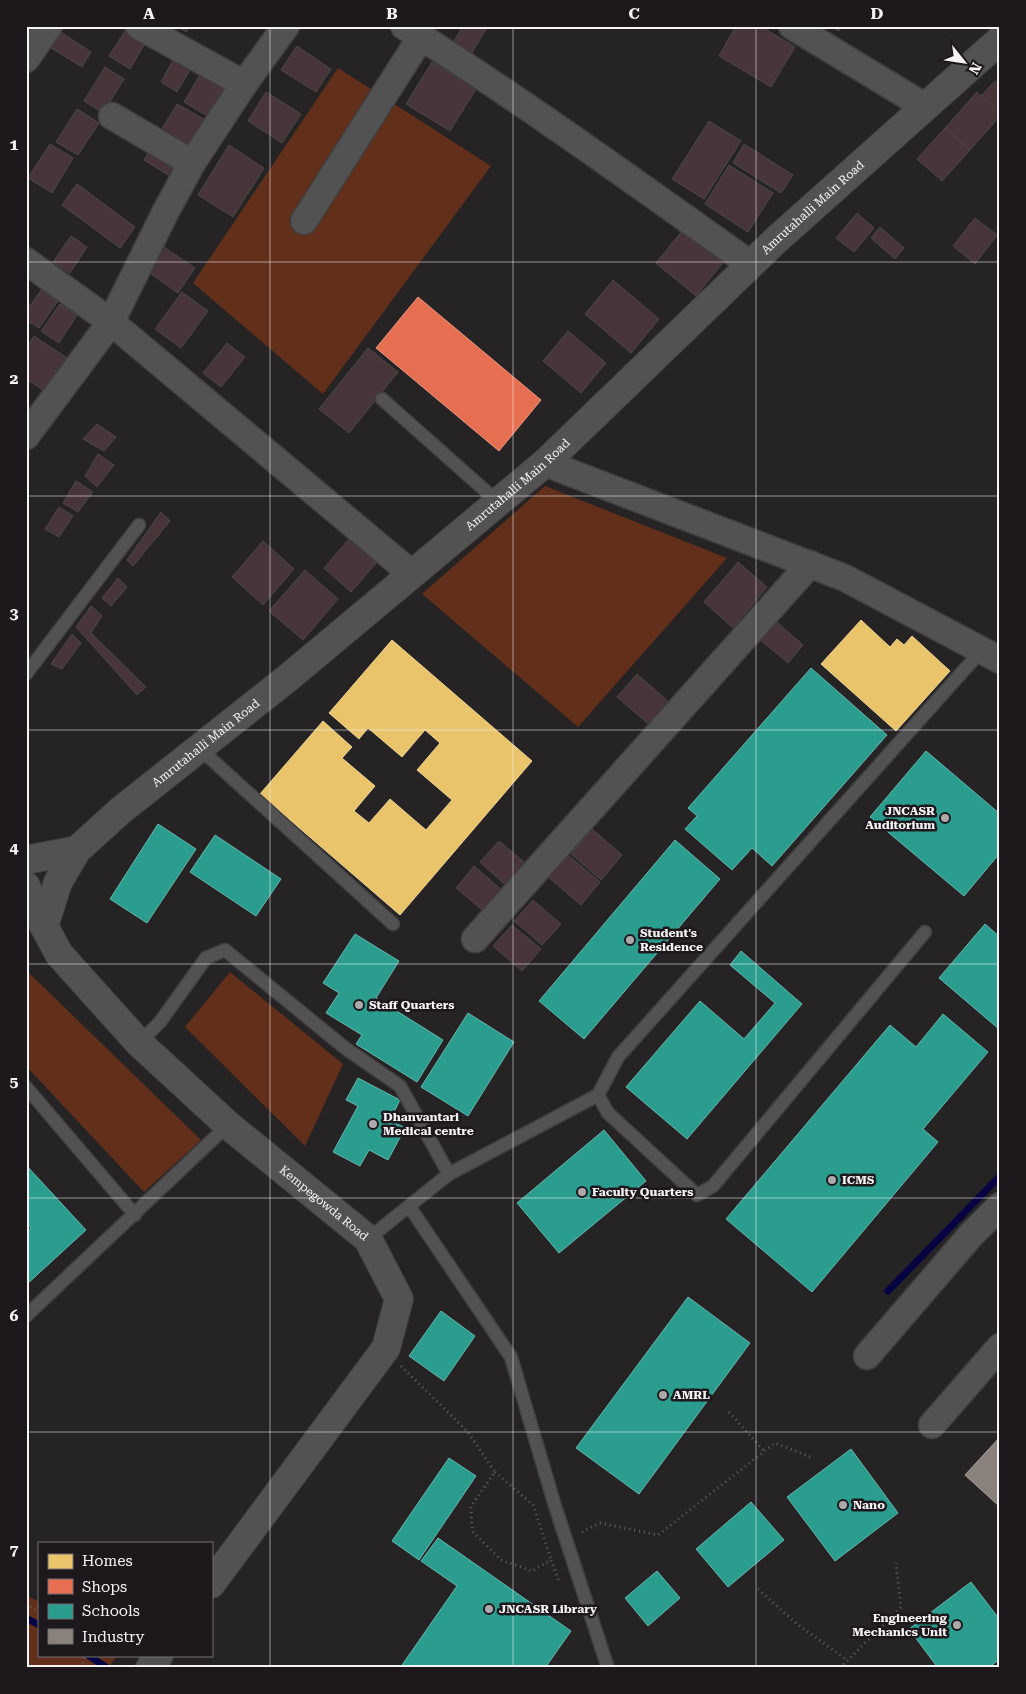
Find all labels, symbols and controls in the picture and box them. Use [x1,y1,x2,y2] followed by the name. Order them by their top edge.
[143,4,155,23] text: A
[386,4,398,23] text: B
[628,4,640,23] text: C
[871,4,884,23] text: D
[938,38,988,88] north arrow
[966,60,985,77] text: N
[10,135,19,154] text: 1
[759,157,867,257] street label: Amrutahalli Main Road
[10,369,19,388] text: 2
[463,436,573,533] street label: Amrutahalli Main Road
[10,604,19,623] text: 3
[149,696,263,790] street label: Amrutahalli Main Road
[865,804,935,832] place label: JNCASR Auditorium
[939,812,951,824] marker: JNCASR Auditorium
[10,838,19,857] text: 4
[640,926,703,954] place label: Student's Residence
[624,934,636,946] marker: Student's Residence
[369,998,454,1012] place label: Staff Quarters
[353,999,365,1011] marker: Staff Quarters
[10,1072,19,1091] text: 5
[383,1110,474,1138] place label: Dhanvantari Medical centre
[367,1118,379,1130] marker: Dhanvantari Medical centre
[277,1163,371,1244] street label: Kempegowda Road
[842,1173,875,1187] place label: ICMS
[826,1174,838,1186] marker: ICMS
[592,1185,694,1199] place label: Faculty Quarters
[576,1186,588,1198] marker: Faculty Quarters
[10,1306,19,1325] text: 6
[673,1388,710,1402] place label: AMRL
[657,1389,669,1401] marker: AMRL
[853,1498,885,1512] place label: Nano
[837,1499,849,1511] marker: Nano
[10,1540,19,1559] text: 7
[38,1542,212,1656] legend
[82,1552,133,1570] text: Homes
[82,1578,127,1596] text: Shops
[82,1602,140,1620] text: Schools
[499,1602,598,1616] place label: JNCASR Library
[483,1603,495,1615] marker: JNCASR Library
[852,1611,948,1639] place label: Engineering Mechanics Unit
[951,1619,963,1631] marker: Engineering Mechanics Unit
[82,1628,144,1646] text: Industry

